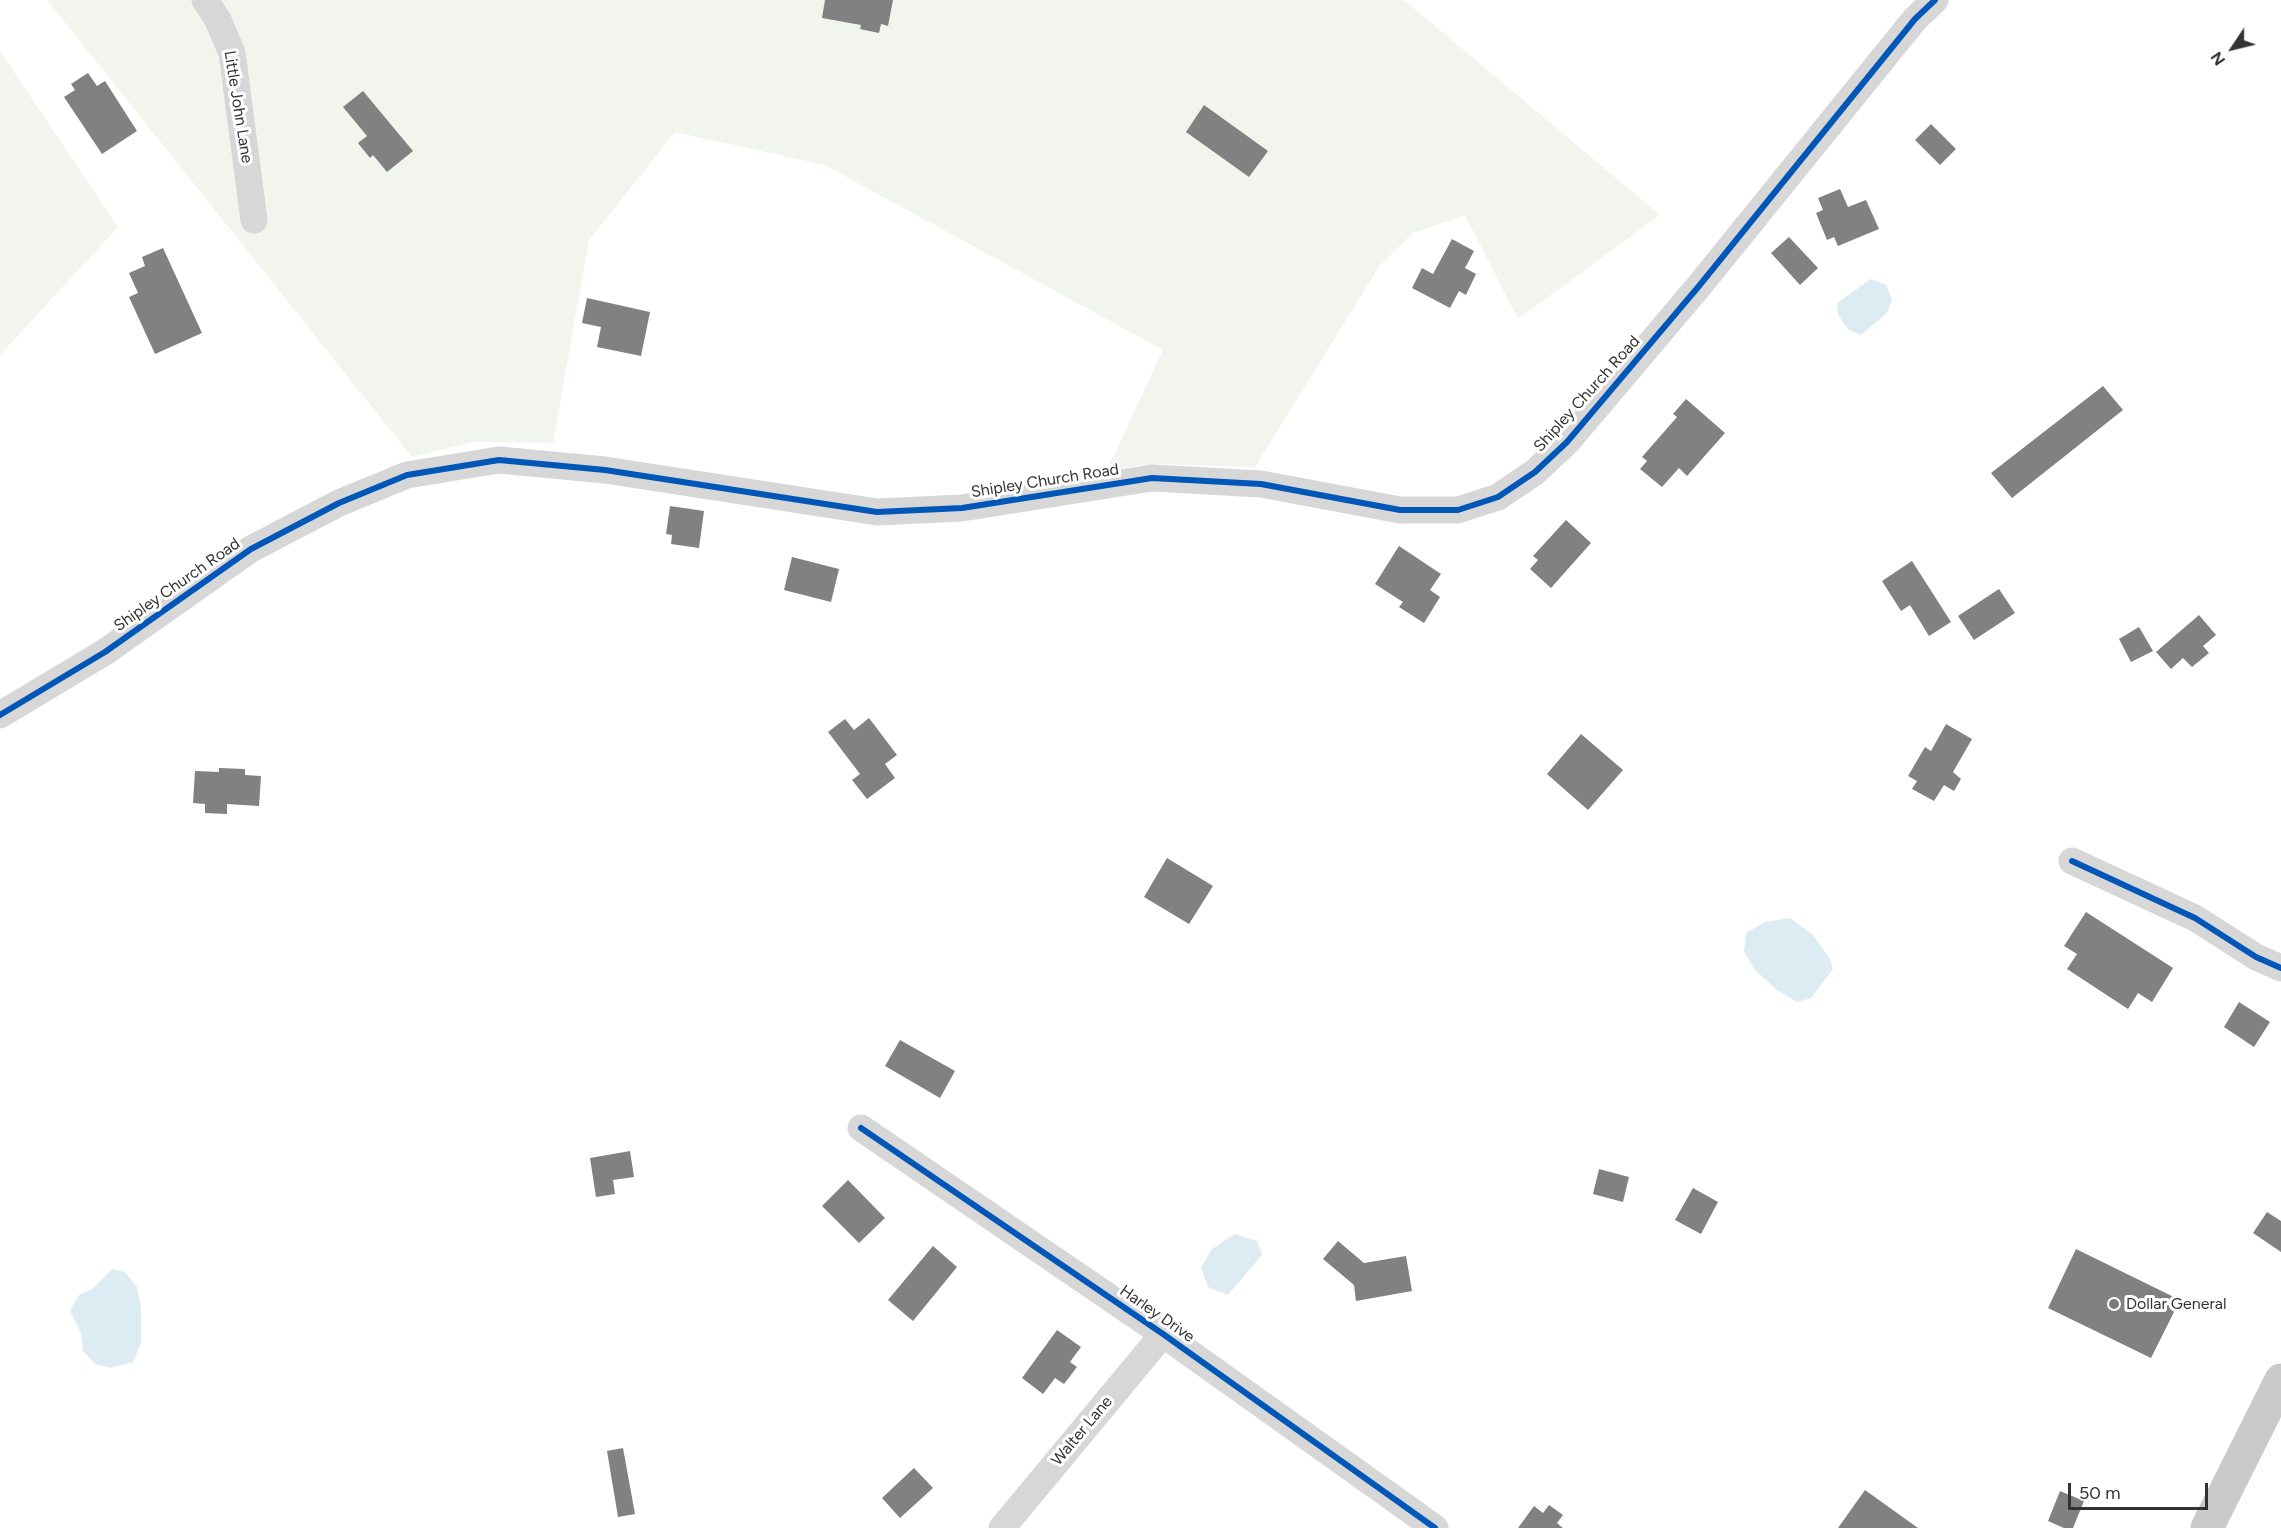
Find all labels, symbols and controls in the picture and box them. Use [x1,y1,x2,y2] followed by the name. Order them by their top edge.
[2203,18,2263,78] north arrow
[2207,48,2229,69] text: N
[220,49,256,165] street label: Little John Lane
[1530,332,1644,456] street label: Shipley Church Road
[970,460,1120,502] street label: Shipley Church Road
[110,534,244,636] street label: Shipley Church Road
[1116,1281,1198,1347] street label: Harley Drive
[2126,1294,2226,1314] place label: Dollar General
[2107,1297,2121,1311] marker: Dollar General
[1047,1392,1117,1470] street label: Walter Lane
[2071,1471,2210,1509] scale bar
[2079,1482,2121,1504] text: 50 m

